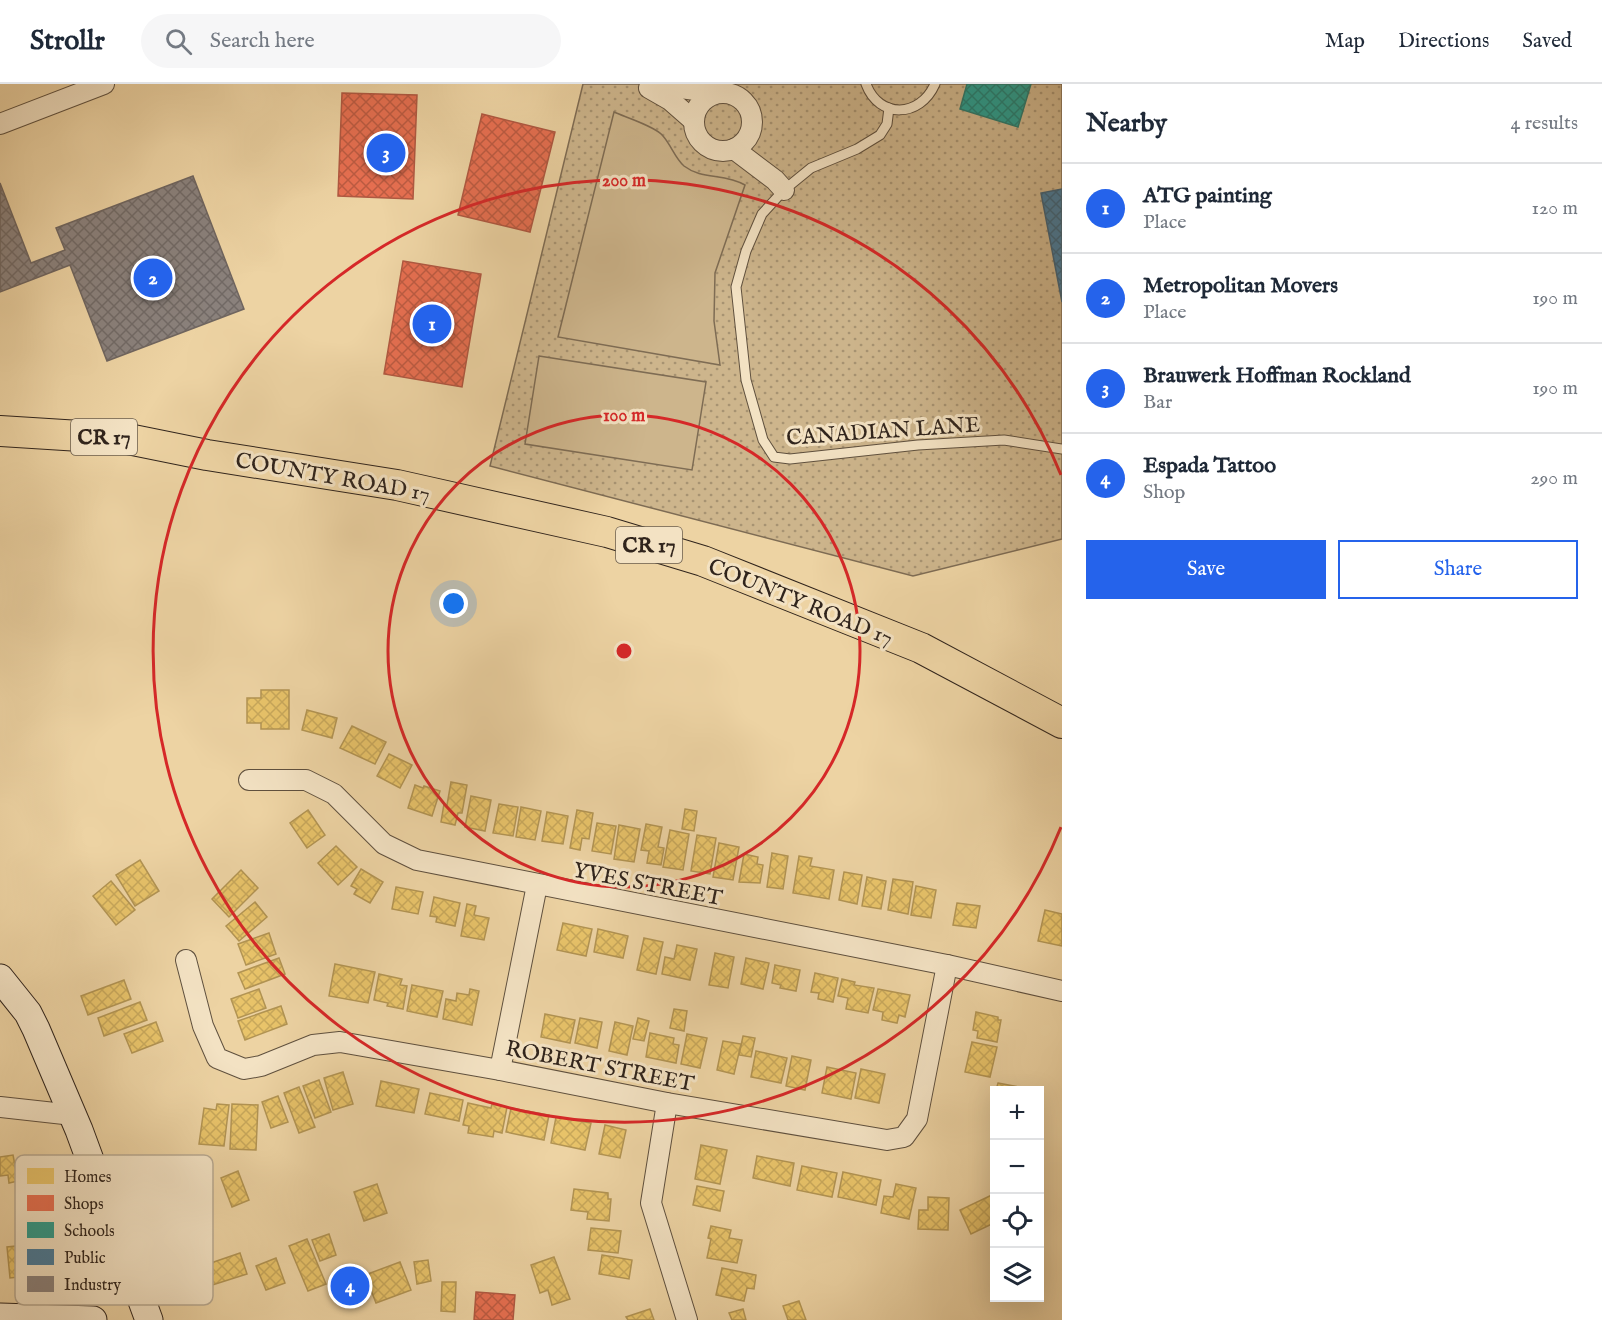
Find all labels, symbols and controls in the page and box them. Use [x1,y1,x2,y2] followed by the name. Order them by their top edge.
[141,14,561,68] search box
[30,24,105,59] text: Strollr
[162,25,195,58] icon: search
[210,27,315,55] text: Search here
[1325,28,1365,55] text: Map
[1398,28,1489,55] text: Directions
[1522,28,1572,55] text: Saved
[1086,107,1167,140] text: Nearby
[1511,111,1578,136] text: 4 results
[366,130,406,176] pin: 3
[602,170,646,193] text: 200 m
[1143,182,1272,210] text: ATG painting
[1102,196,1109,221] text: 1
[1532,196,1578,221] text: 120 m
[1143,210,1186,235] text: Place
[134,256,172,300] pin: 2
[1143,272,1338,300] text: Metropolitan Movers
[1101,286,1110,311] text: 2
[1532,286,1578,311] text: 190 m
[1143,300,1186,325] text: Place
[412,302,452,346] pin: 1
[1143,362,1411,390] text: Brauwerk Hoffman Rockland
[1102,376,1109,401] text: 3
[1532,376,1578,401] text: 190 m
[1143,390,1172,415] text: Bar
[603,405,645,428] text: 100 m
[785,411,981,453] street label: CANADIAN LANE
[71,419,137,455] road number: CR 17
[233,447,432,509] street label: COUNTY ROAD 17
[1143,452,1276,480] text: Espada Tattoo
[1101,466,1110,491] text: 4
[1530,466,1578,491] text: 290 m
[1143,480,1185,505] text: Shop
[616,527,682,563] road number: CR 17
[1086,540,1326,599] button: Save
[1338,540,1578,599] button: Share
[704,553,897,653] street label: COUNTY ROAD 17
[439,589,468,618] your location
[614,641,634,661] centre of rings
[571,857,724,913] street label: YVES STREET
[503,1035,696,1099] street label: ROBERT STREET
[990,1086,1044,1302] map controls
[990,1086,1044,1140] button: +
[990,1140,1044,1194] button: −
[15,1155,213,1305] legend
[64,1168,112,1188] text: Homes
[990,1194,1044,1248] button: locate
[64,1195,104,1215] text: Shops
[64,1222,115,1242] text: Schools
[990,1248,1044,1302] button: layers
[64,1249,106,1269] text: Public
[330,1264,370,1308] pin: 4
[64,1276,121,1296] text: Industry

